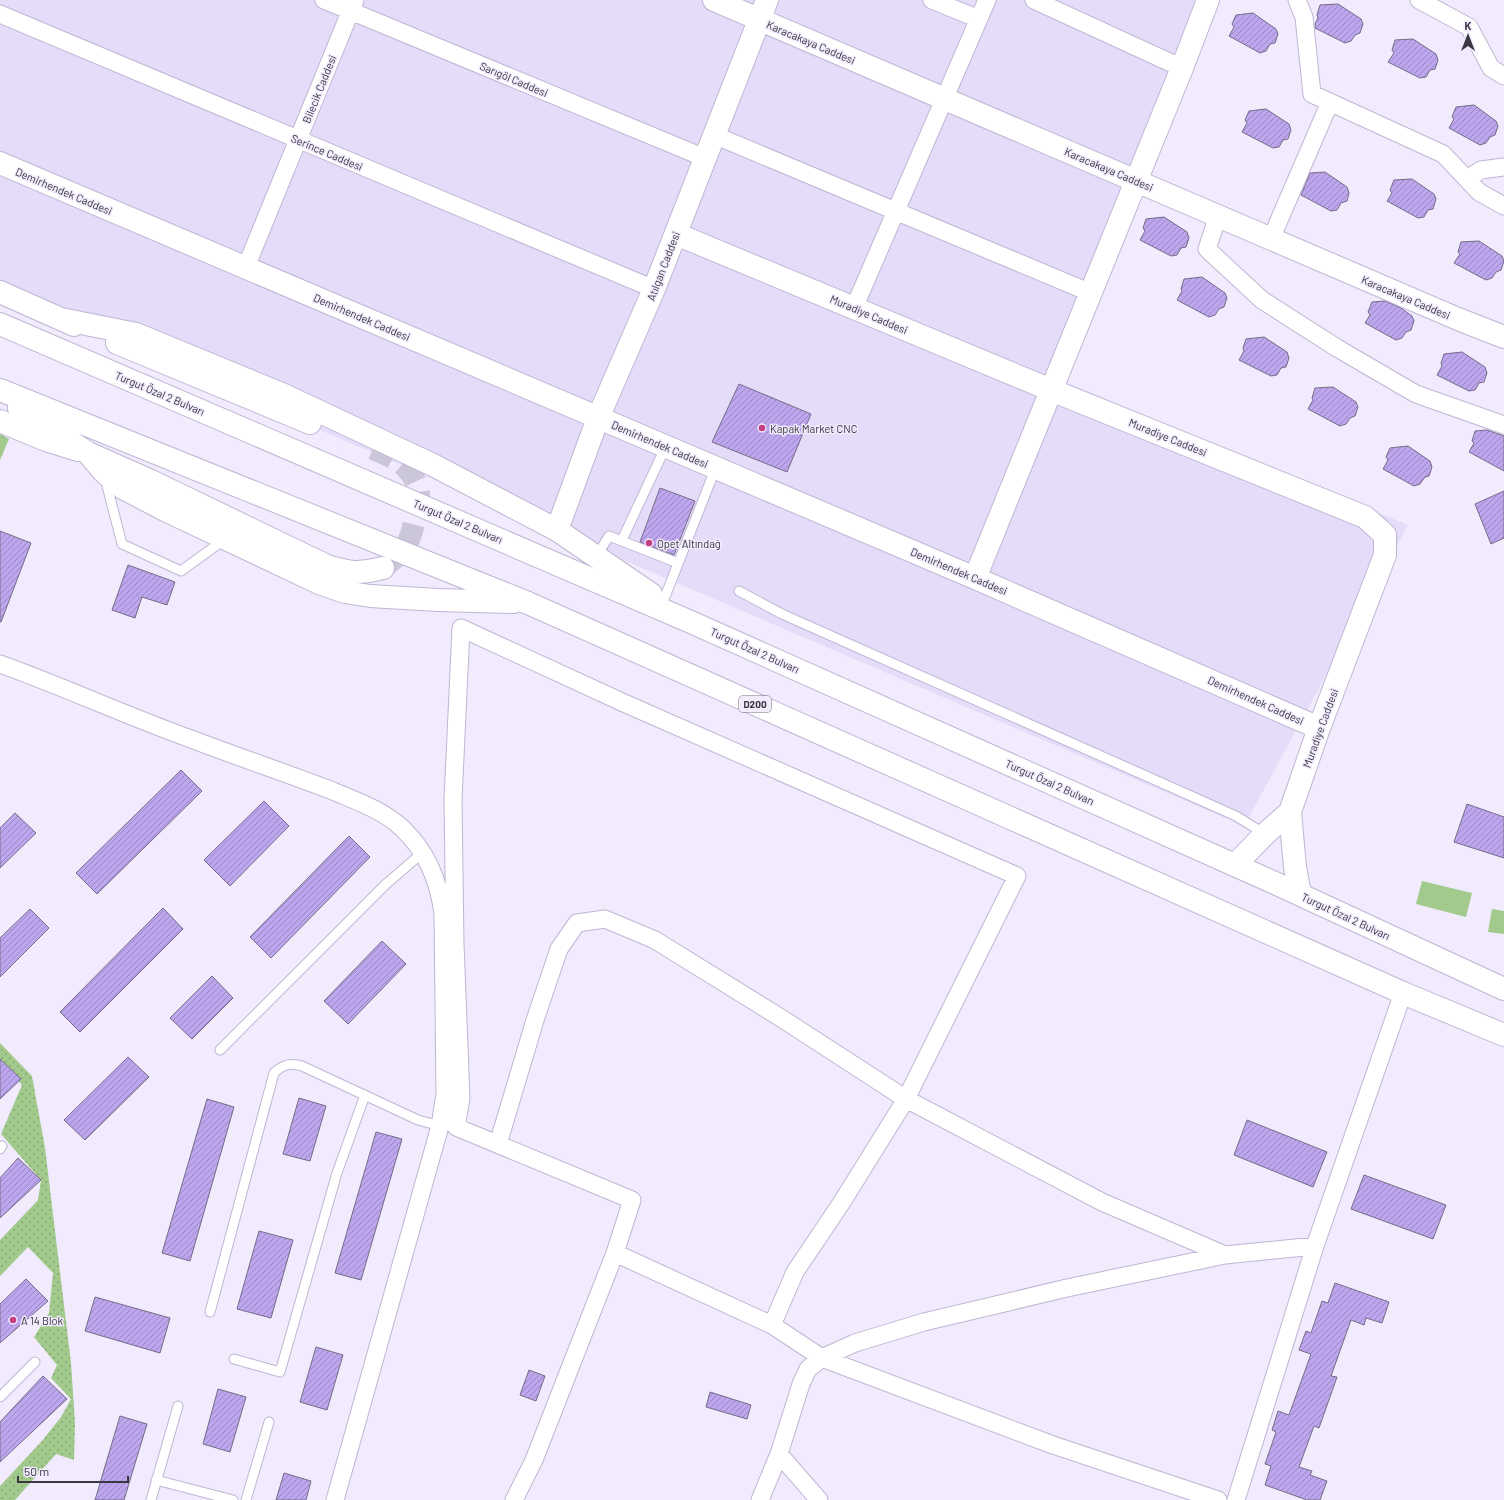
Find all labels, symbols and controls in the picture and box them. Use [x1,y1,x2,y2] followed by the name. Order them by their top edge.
[1448,16,1488,56] north arrow
[765,17,857,67] street label: Karacakaya Caddesi
[1465,19,1472,32] text: K
[299,53,339,125] street label: Bilecik Caddesi
[478,59,550,99] street label: Sarıgöl Caddesi
[289,131,365,173] street label: Serince Caddesi
[1063,144,1155,194] street label: Karacakaya Caddesi
[14,165,114,217] street label: Demirhendek Caddesi
[644,229,682,302] street label: Atılgan Caddesi
[1360,272,1452,322] street label: Karacakaya Caddesi
[312,291,412,343] street label: Demirhendek Caddesi
[828,292,910,336] street label: Muradiye Caddesi
[113,367,207,418] street label: Turgut Özal 2 Bulvarı
[1127,415,1209,459] street label: Muradiye Caddesi
[610,418,710,470] street label: Demirhendek Caddesi
[770,422,857,435] place label: Kapak Market CNC
[757,423,767,433] marker: Kapak Market CNC
[411,495,505,546] street label: Turgut Özal 2 Bulvarı
[657,537,721,550] place label: Opet Altındağ
[644,538,654,548] marker: Opet Altındağ
[909,545,1009,597] street label: Demirhendek Caddesi
[709,624,802,675] street label: Turgut Özal 2 Bulvarı
[1206,673,1306,727] street label: Demirhendek Caddesi
[1300,686,1340,769] street label: Muradiye Caddesi
[739,696,771,712] road number: D200
[1004,756,1097,807] street label: Turgut Özal 2 Bulvarı
[1300,889,1393,942] street label: Turgut Özal 2 Bulvarı
[21,1314,63,1327] place label: A 14 Blok
[8,1315,18,1325] marker: A 14 Blok
[18,1458,128,1484] scale bar
[24,1464,49,1478] text: 50 m

